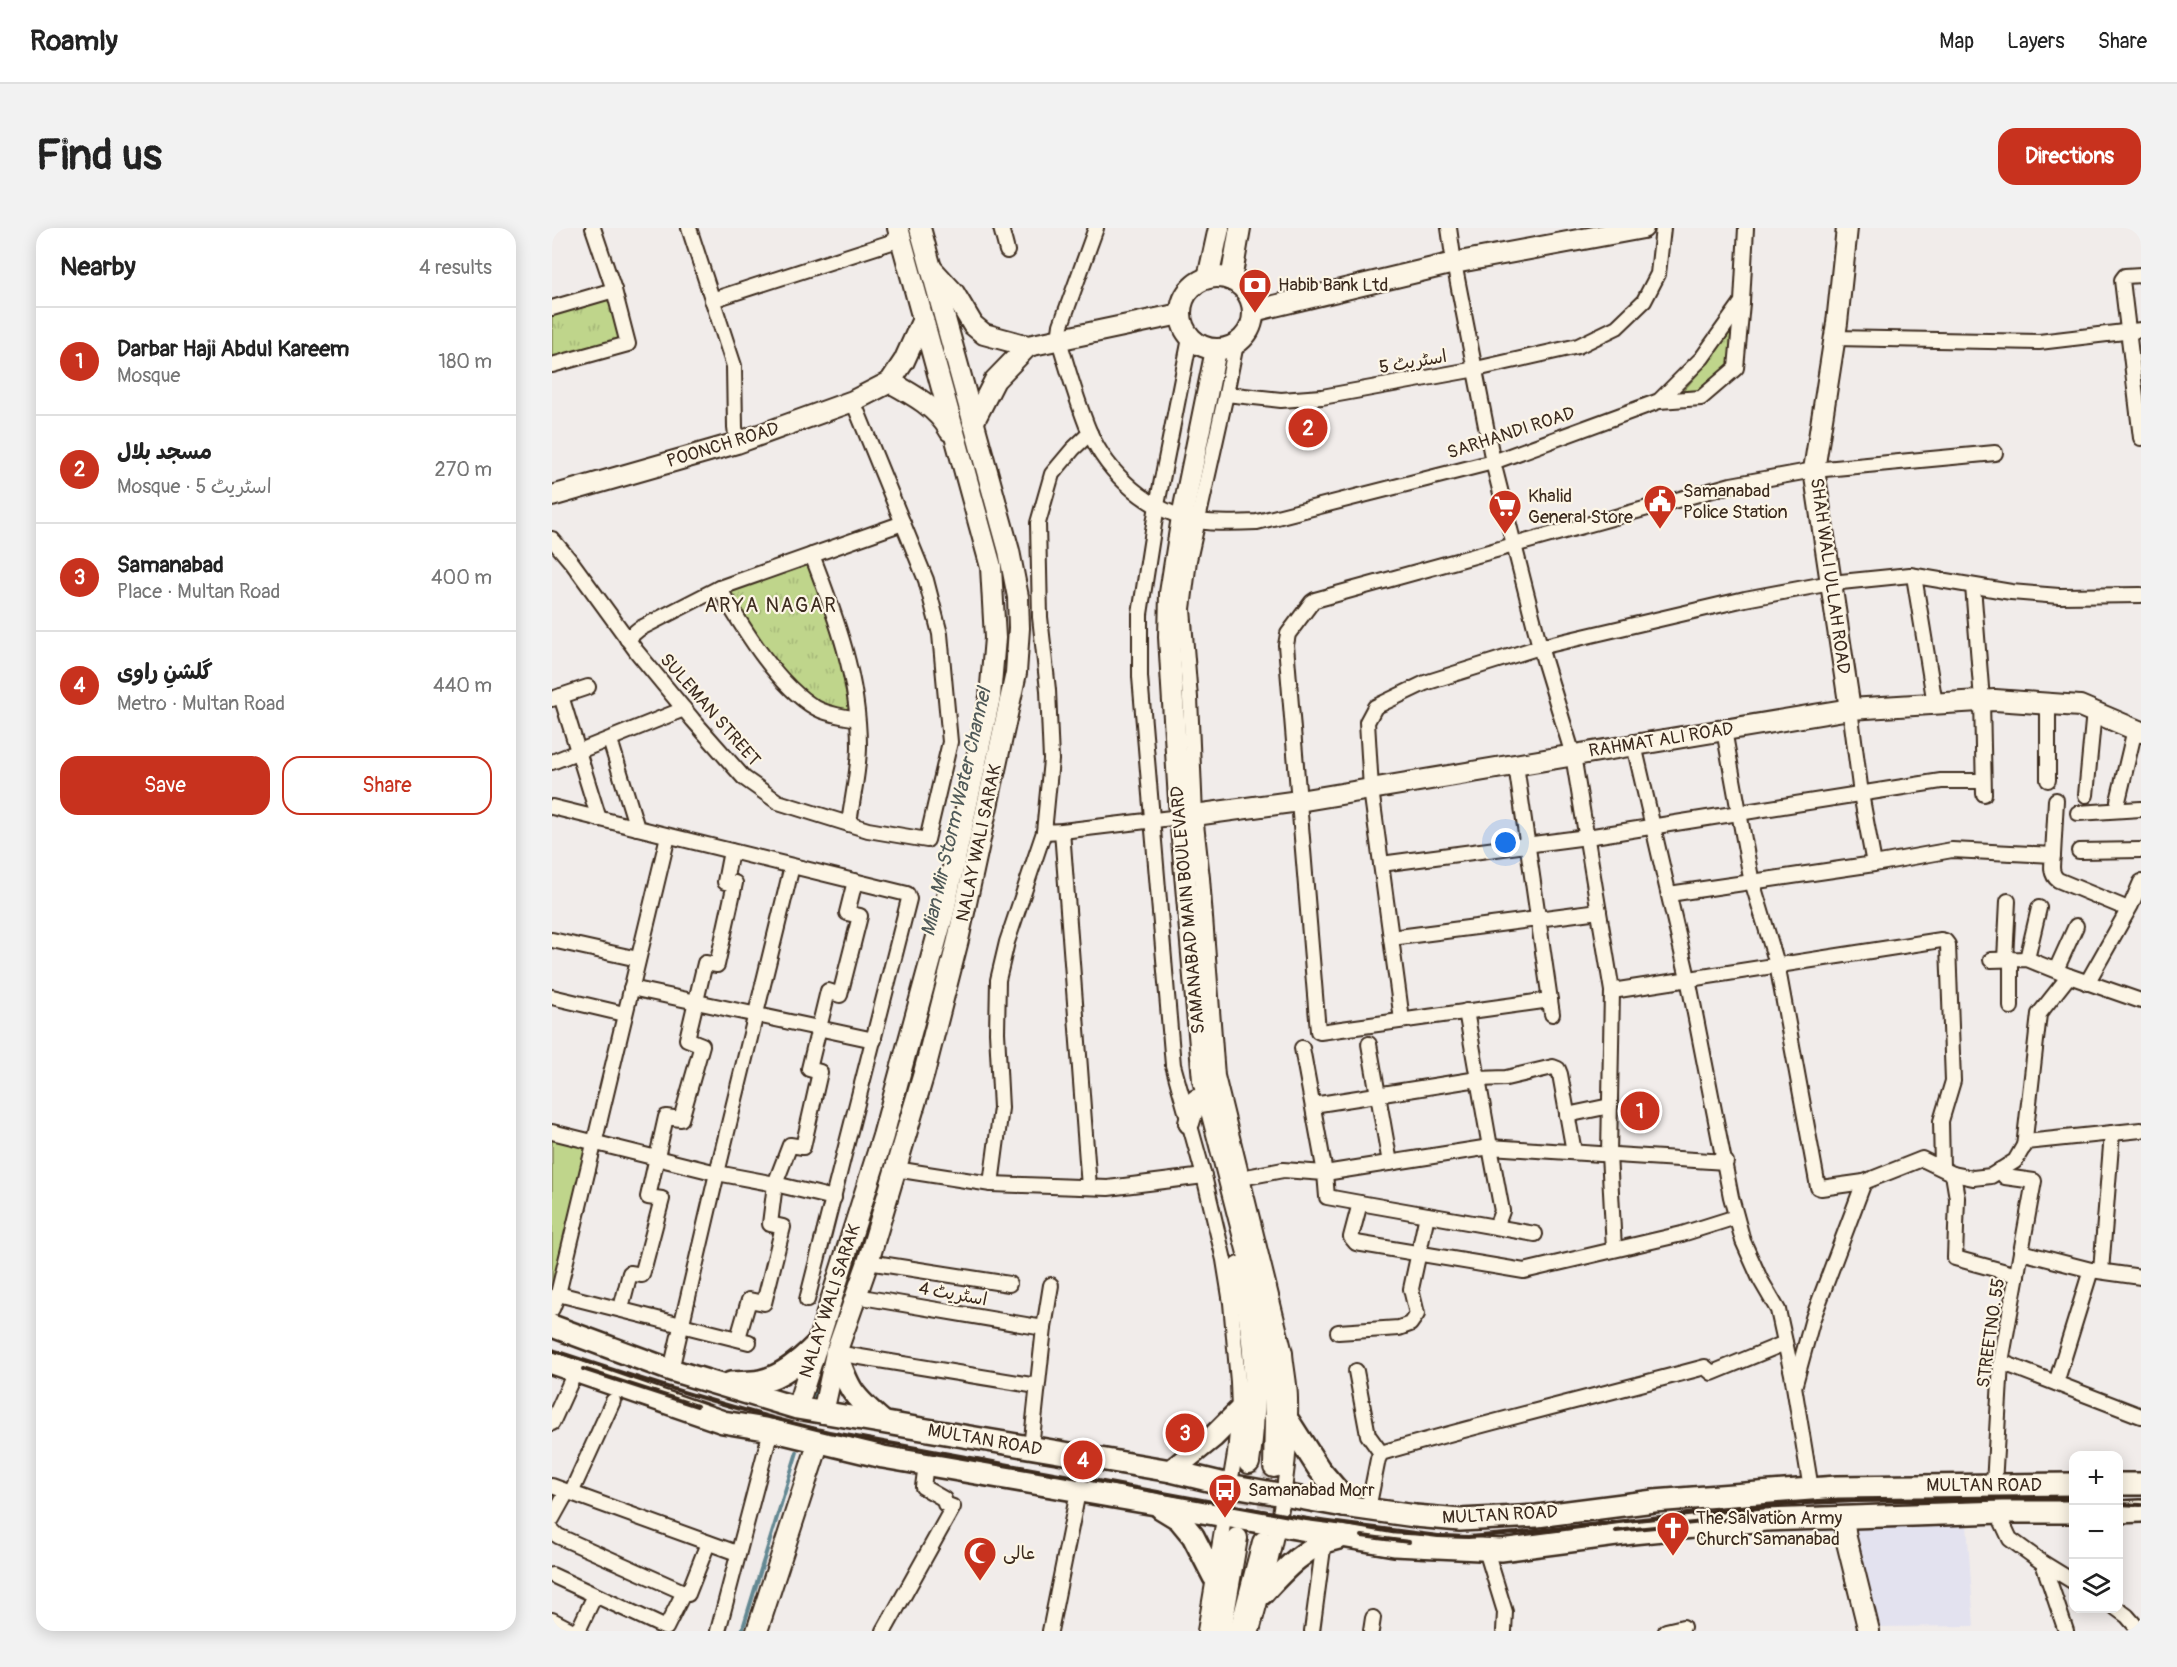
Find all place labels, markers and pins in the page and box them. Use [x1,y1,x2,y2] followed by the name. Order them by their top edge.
[1237,267,1273,314] bank icon: Habib Bank Ltd
[1278,274,1388,297] place label: Habib Bank Ltd
[1288,406,1328,450] pin: 2
[1683,480,1788,524] place label: Samanabad Police Station
[1642,483,1678,530] public building icon: Samanabad Police Station
[1528,485,1633,529] place label: Khalid General Store
[1487,488,1523,535] supermarket icon: Khalid General Store
[1620,1088,1660,1134] pin: 1
[1166,1410,1204,1456] pin: 3
[1064,1438,1102,1482] pin: 4
[1207,1472,1243,1519] bus stop icon: Samanabad Morr
[1248,1479,1375,1502] place label: Samanabad Morr
[1696,1507,1842,1551] place label: The Salvation Army Church Samanabad
[1655,1510,1691,1557] church icon: The Salvation Army Church Samanabad
[962,1535,998,1582] mosque icon: عالی
[1003,1542,1035,1565] place label: عالی

